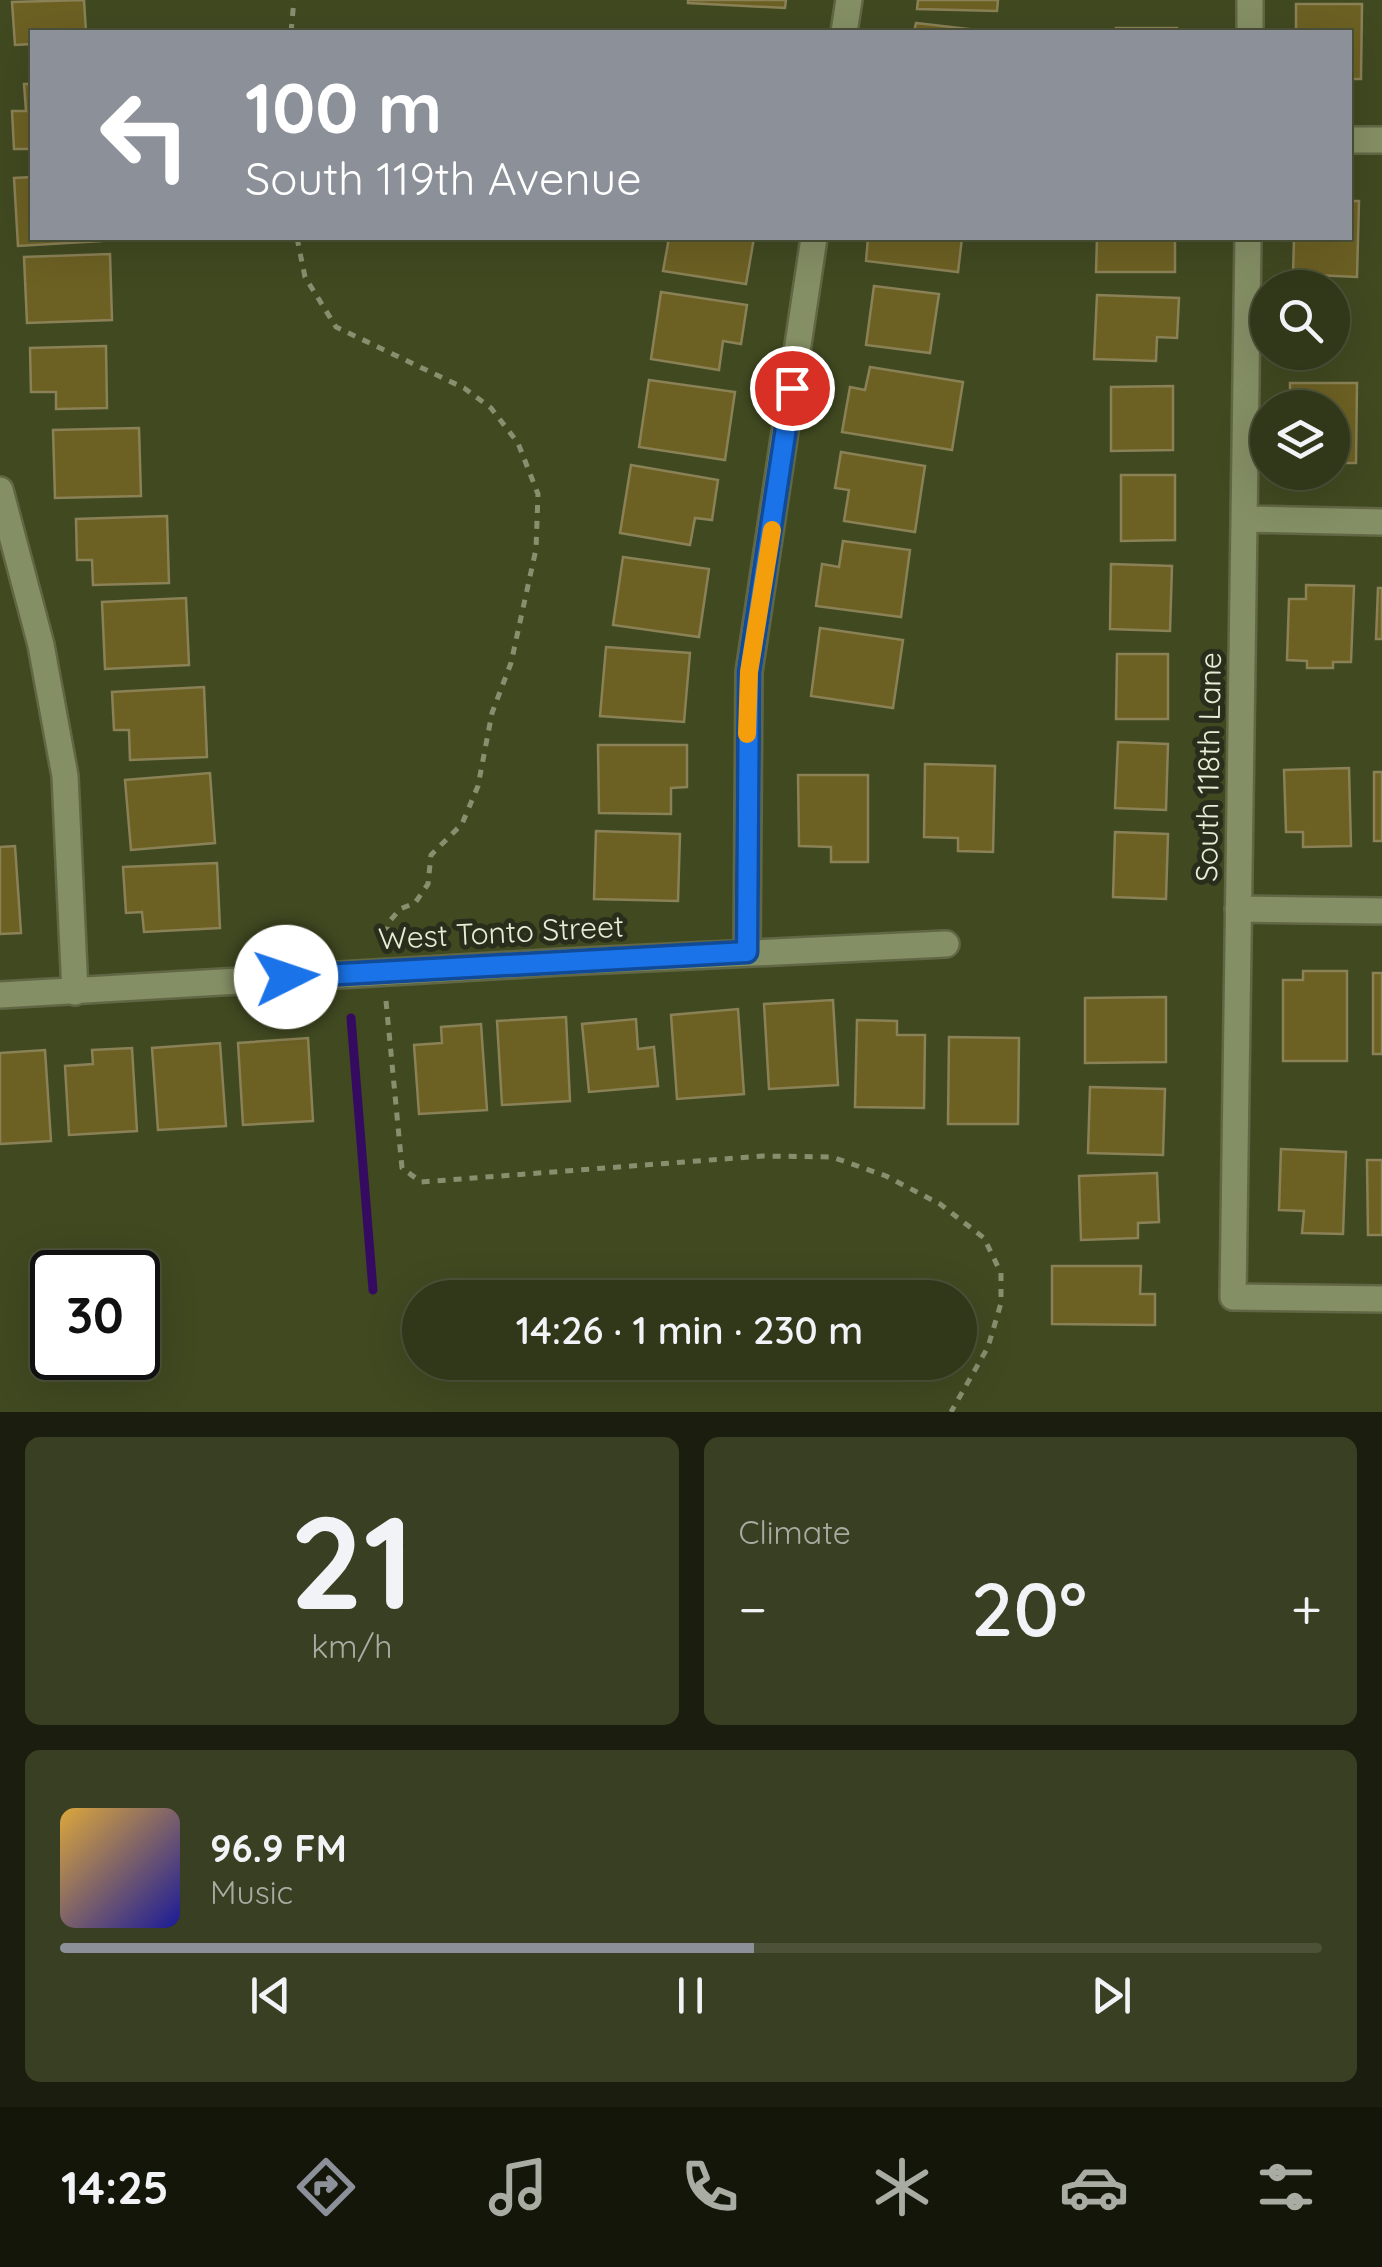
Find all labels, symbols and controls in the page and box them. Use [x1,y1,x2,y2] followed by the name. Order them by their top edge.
[245,63,442,151] text: 100 m
[80,70,210,200] icon: left
[245,150,642,206] text: South 119th Avenue
[1250,270,1350,490] map controls
[1250,270,1350,370] button: search
[750,346,835,431] pin
[765,361,820,416] icon: arrive
[1250,390,1350,490] button: layers
[1187,652,1229,882] street label: South 118th Lane
[377,907,625,957] street label: West Tonto Street
[234,925,338,1029] position arrow
[30,1250,160,1380] speed limit sign: 30
[516,1306,863,1354] text: 14:26 · 1 min · 230 m
[289,1479,414,1642] text: 21
[739,1512,851,1552] text: Climate
[971,1561,1087,1655] text: 20°
[739,1574,767,1643] text: −
[1291,1574,1322,1643] text: +
[311,1626,392,1666] text: km/h
[210,1824,347,1872] text: 96.9 FM
[210,1872,293,1912] text: Music
[243,1968,298,2023] icon: previous
[663,1968,718,2023] icon: pause
[1084,1968,1139,2023] icon: next
[291,2152,361,2222] icon: directions
[483,2152,553,2222] icon: music
[675,2152,745,2222] icon: phone
[867,2152,937,2222] icon: climate
[1059,2152,1129,2222] icon: car
[1251,2152,1321,2222] icon: filters
[61,2159,169,2215] text: 14:25

